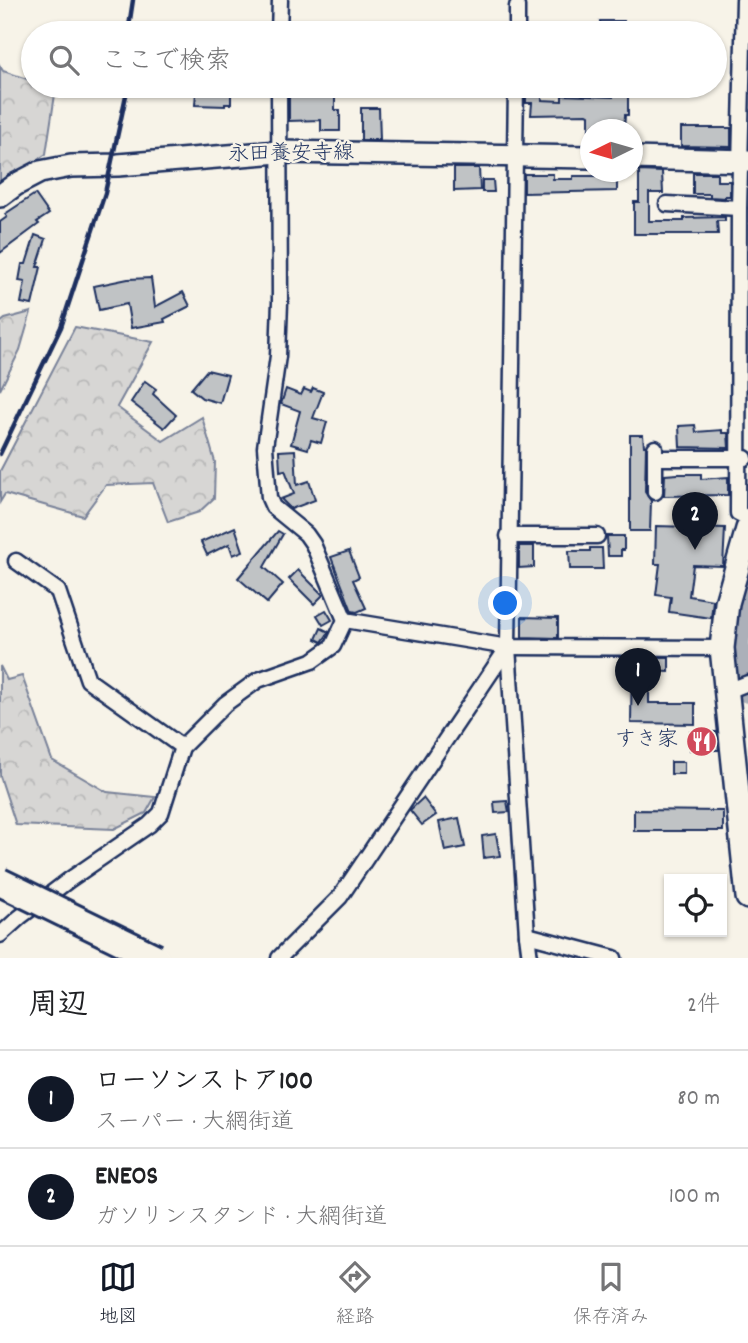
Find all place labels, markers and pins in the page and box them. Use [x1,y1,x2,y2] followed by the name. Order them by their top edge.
[672,492,718,550] pin: 2
[615,648,661,706] pin: 1
[684,724,718,758] restaurant icon: すき家
[615,726,678,756] place label: すき家

